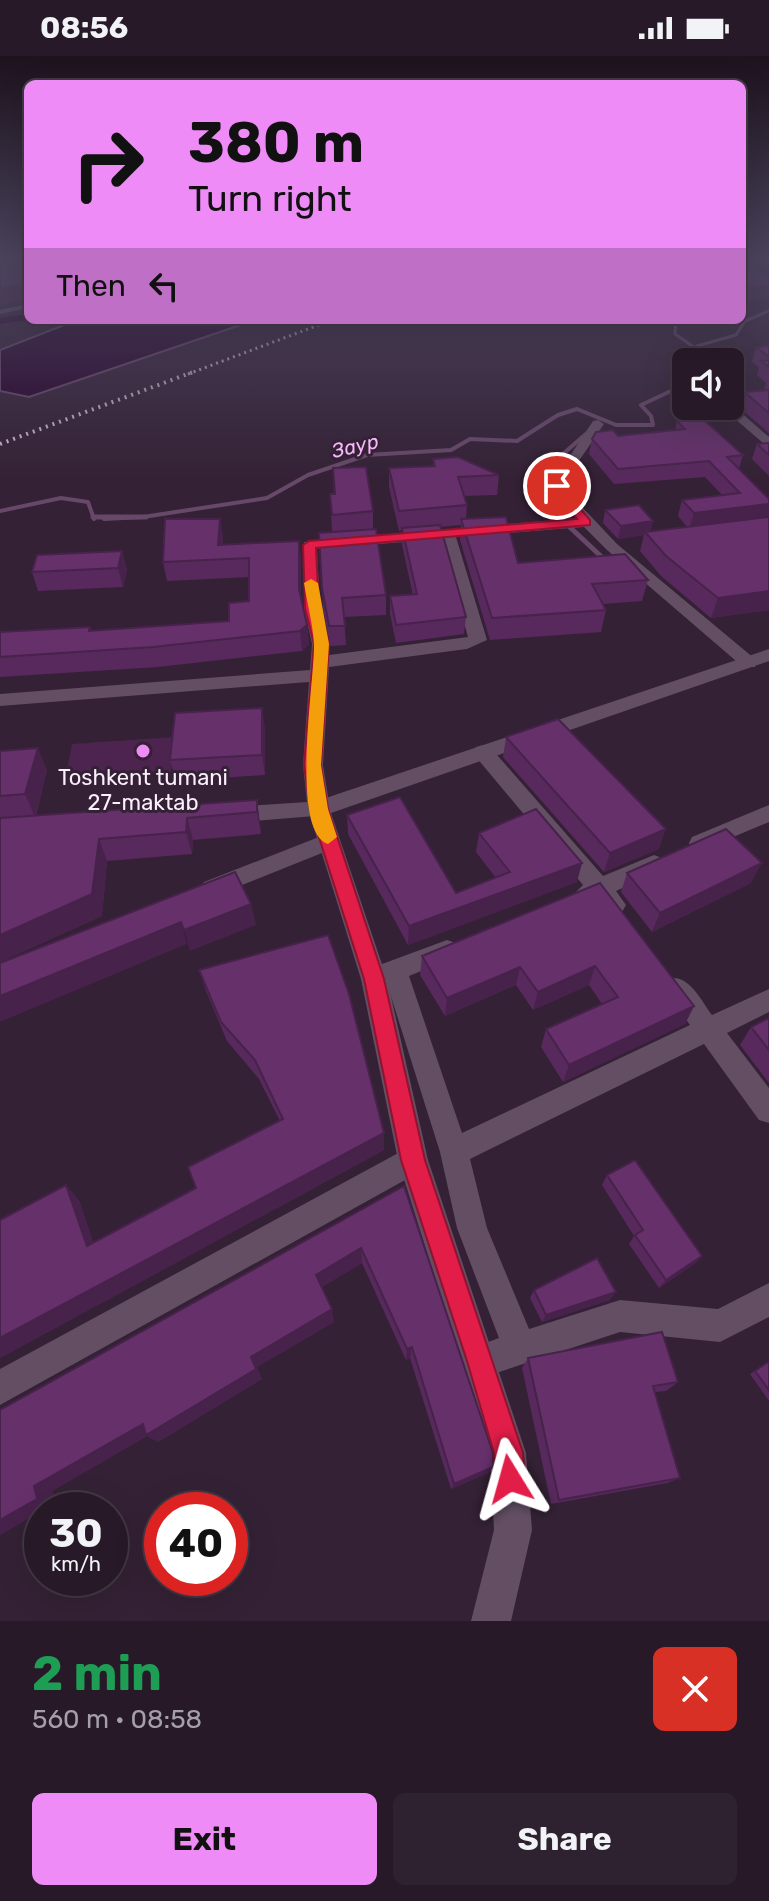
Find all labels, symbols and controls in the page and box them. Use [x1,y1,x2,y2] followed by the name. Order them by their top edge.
[40,10,128,46] text: 08:56
[188,110,364,176] text: 380 m
[56,112,160,216] icon: right
[188,177,352,220] text: Turn right
[142,264,186,308] icon: left
[56,268,126,304] text: Then
[672,348,744,420] map controls
[672,348,744,420] button: sound
[328,429,381,463] water label: Заур
[523,452,591,520] pin
[535,464,579,508] icon: arrive
[134,742,152,760] marker: Toshkent tumani 27-maktab
[58,764,228,816] place label: Toshkent tumani 27-maktab
[468,1437,552,1521] position arrow
[144,1492,248,1596] speed limit sign: 40
[49,1510,103,1557] text: 30
[51,1552,101,1576] text: km/h
[32,1645,162,1702] text: 2 min
[653,1647,737,1731] button: close
[32,1704,202,1735] text: 560 m · 08:58
[32,1793,377,1885] button: Exit
[393,1793,737,1885] button: Share

